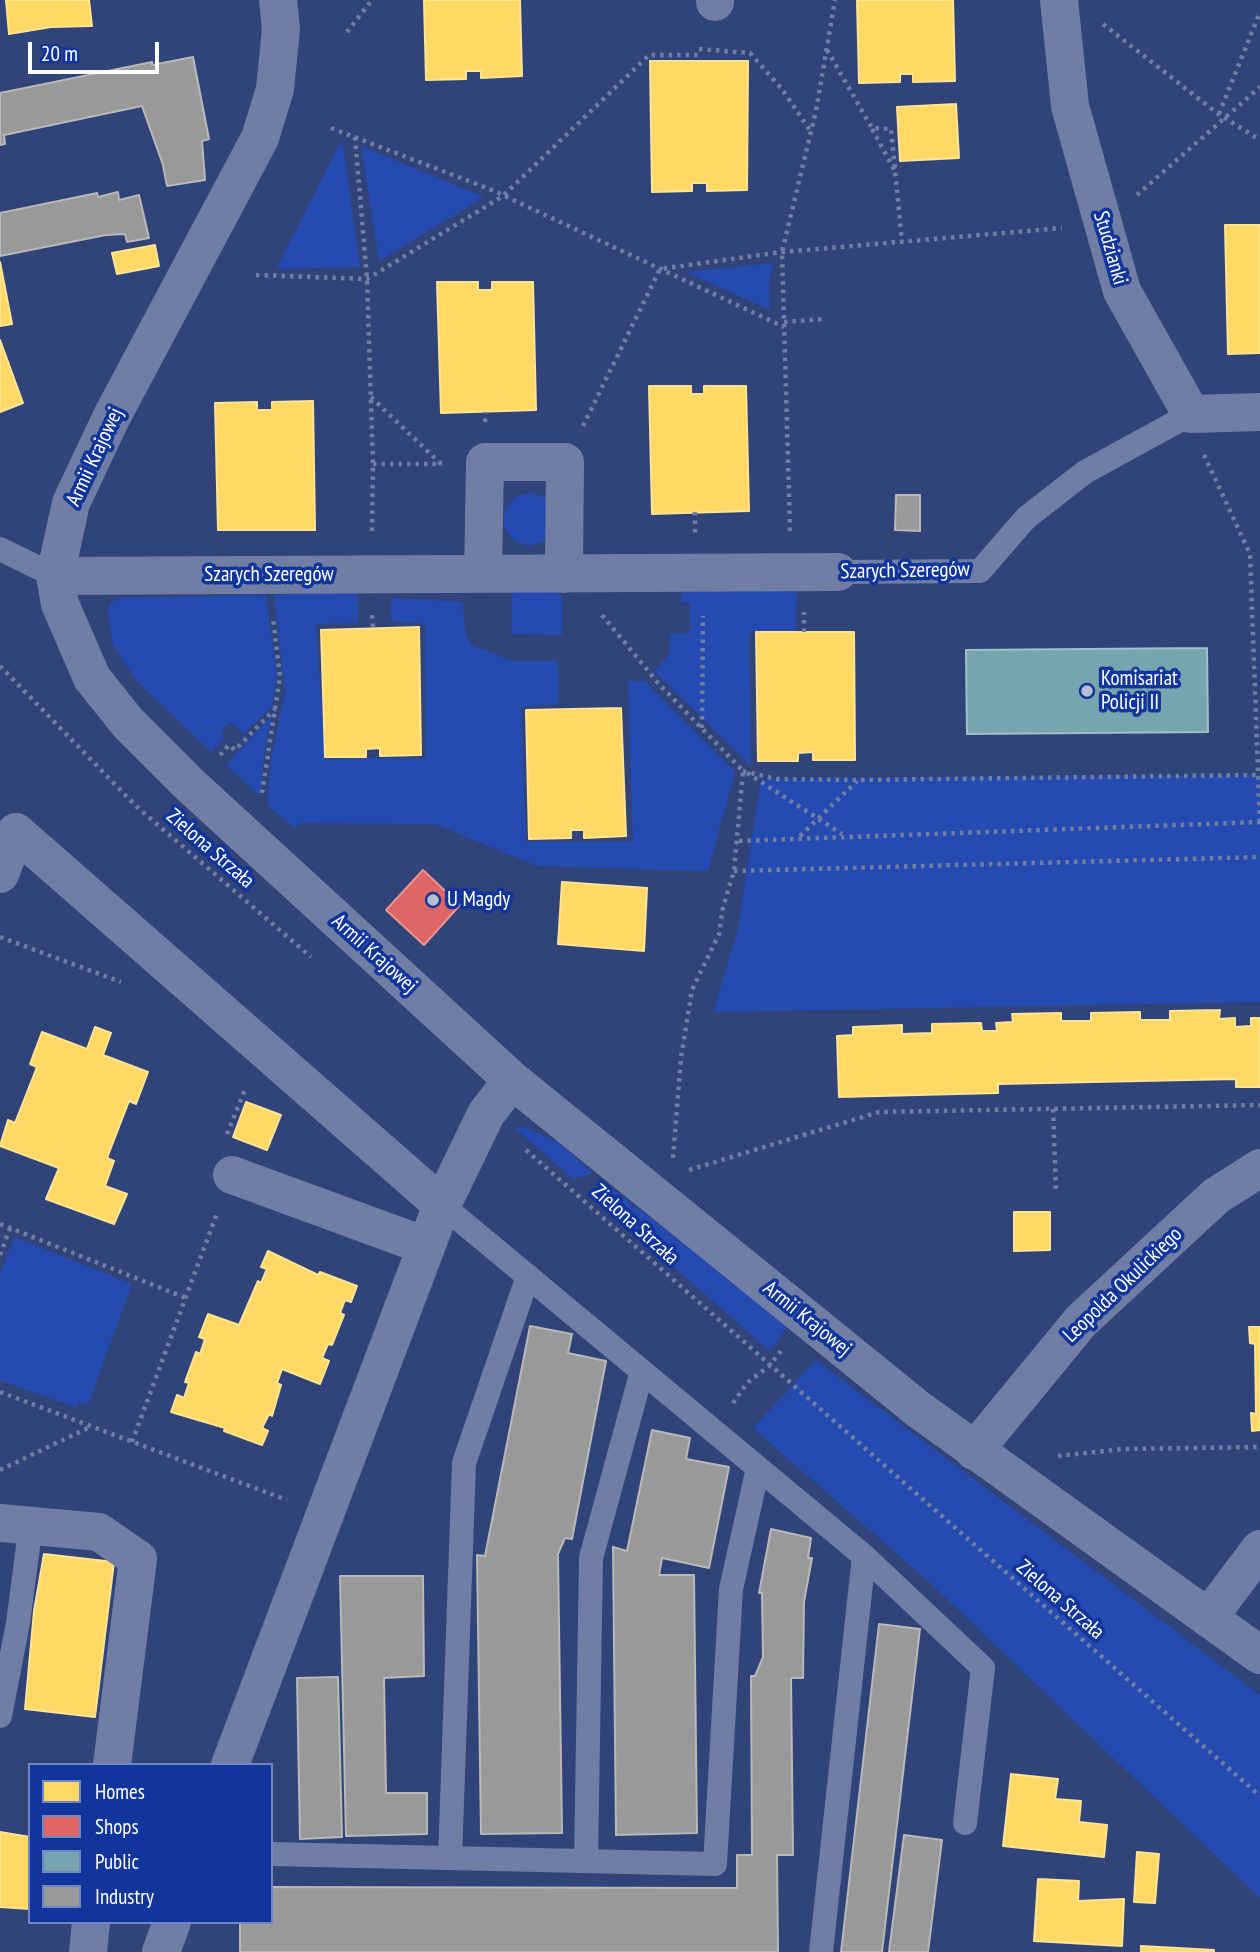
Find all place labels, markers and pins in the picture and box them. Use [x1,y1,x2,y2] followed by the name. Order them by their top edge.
[1101,666,1178,716] place label: Komisariat Policji II
[1079,683,1095,699] marker: Komisariat Policji II
[447,887,510,913] place label: U Magdy
[425,892,441,908] marker: U Magdy

